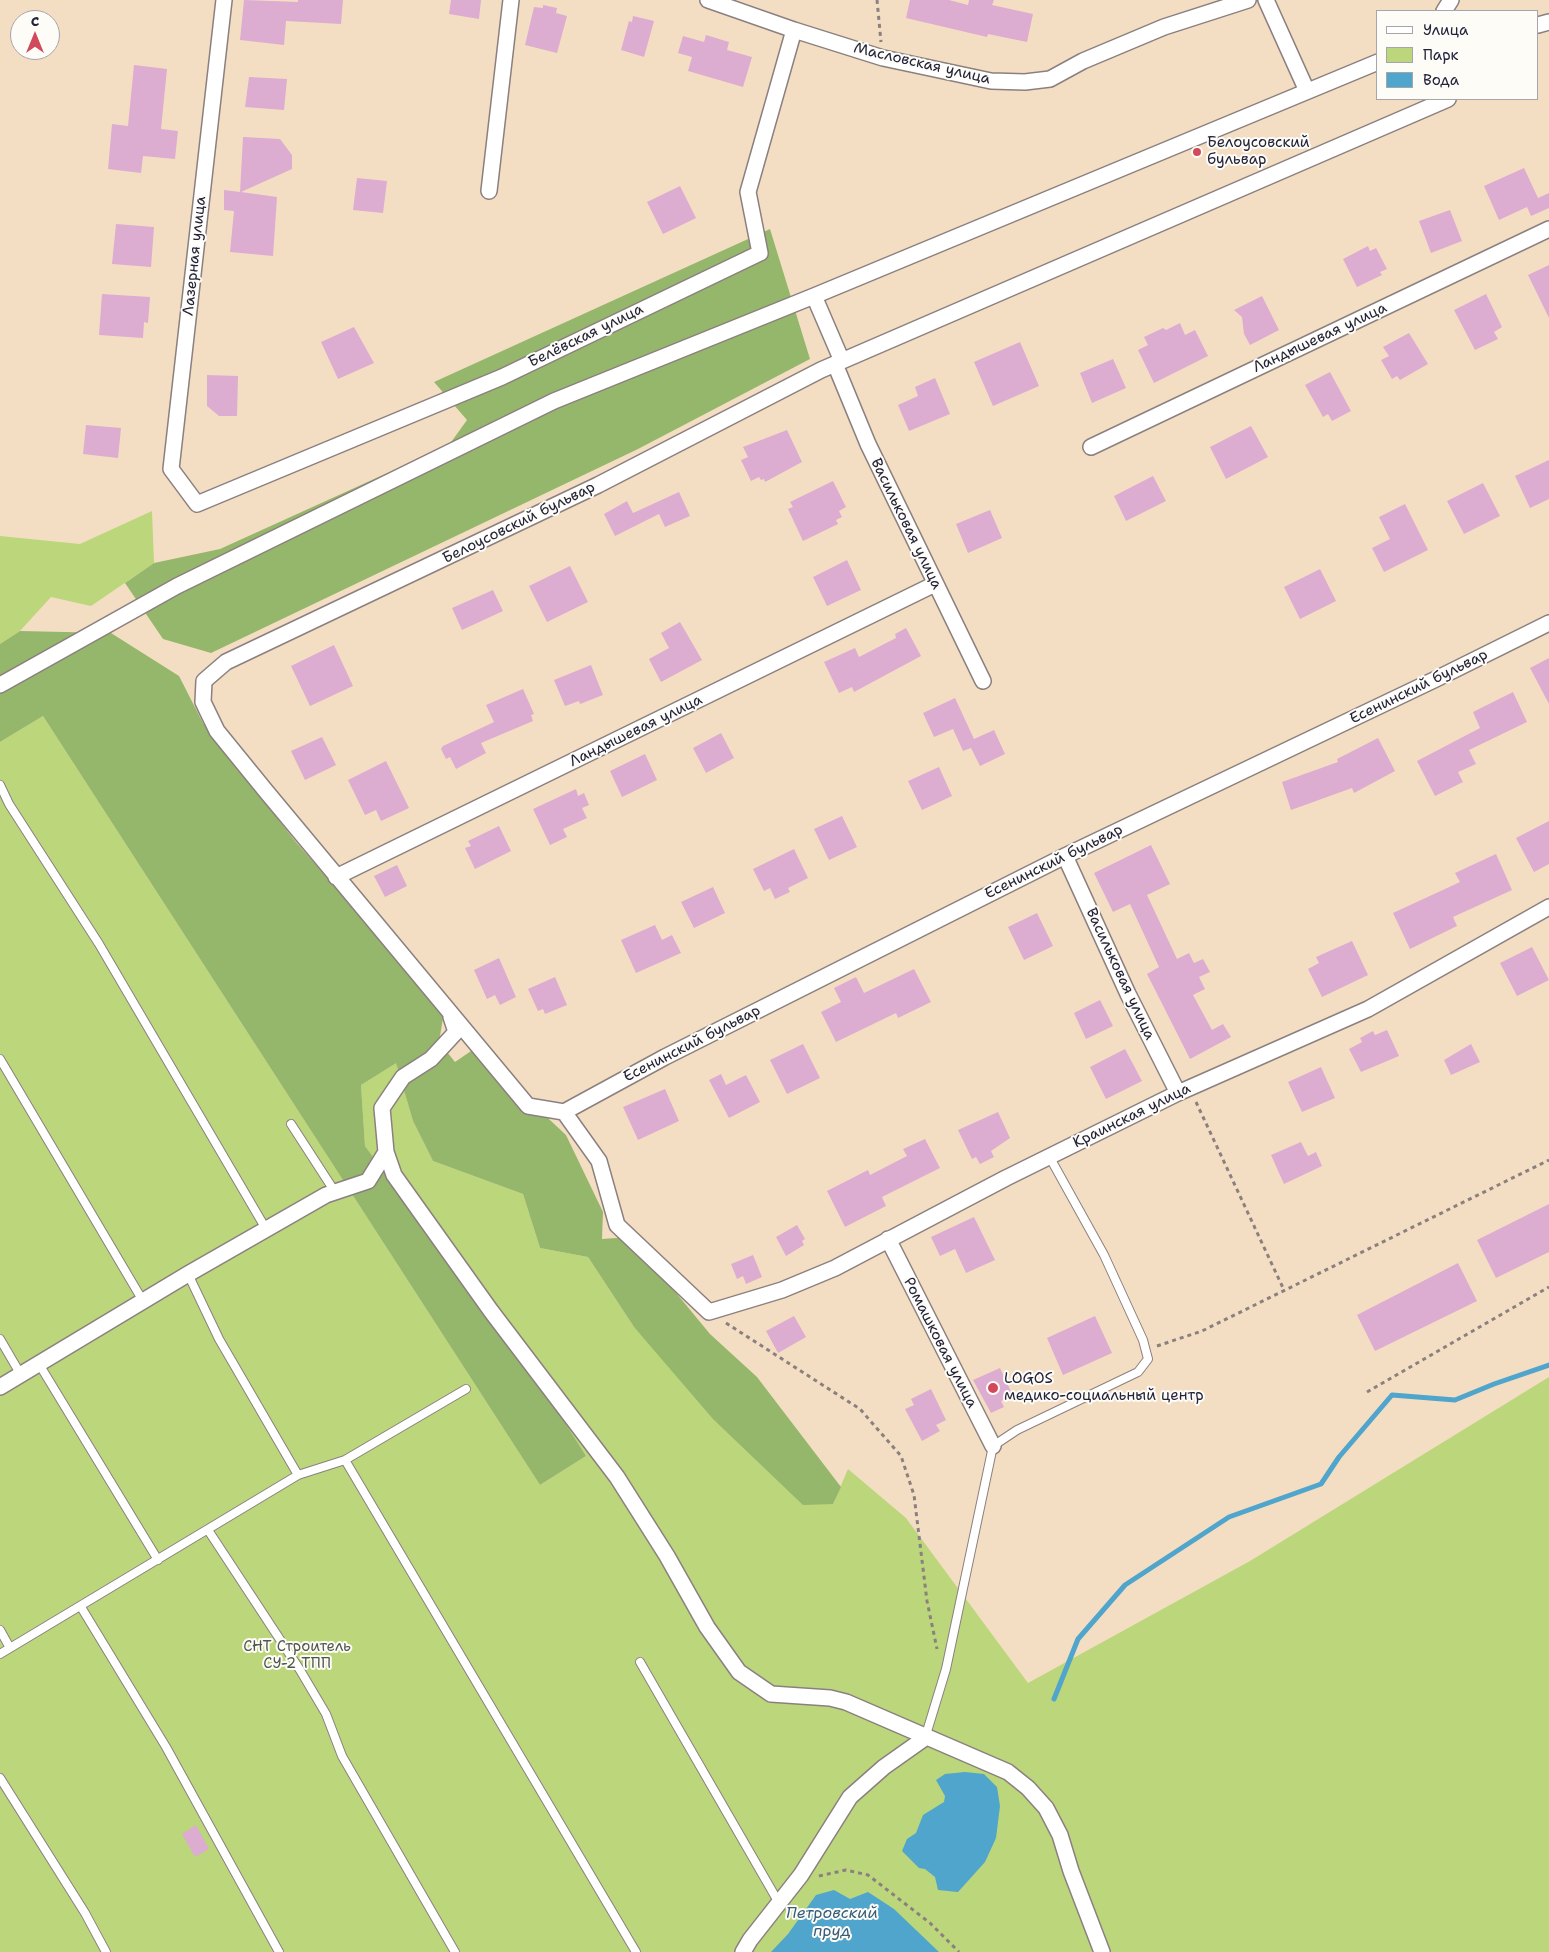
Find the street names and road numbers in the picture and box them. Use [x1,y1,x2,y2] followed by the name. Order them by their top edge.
[852,40,992,88] street label: Масловская улица
[180,195,210,317] street label: Лазерная улица
[1250,299,1390,377] street label: Ландышевая улица
[526,300,646,372] street label: Белёвская улица
[866,456,946,592] street label: Васильковая улица
[440,478,598,568] street label: Белоусовский бульвар
[1347,646,1491,728] street label: Есенинский бульвар
[567,691,705,771] street label: Ландышевая улица
[982,821,1126,903] street label: Есенинский бульвар
[1082,905,1158,1043] street label: Васильковая улица
[621,1002,763,1086] street label: Есенинский бульвар
[1070,1080,1194,1152] street label: Краинская улица
[899,1275,981,1411] street label: Ромашковая улица

